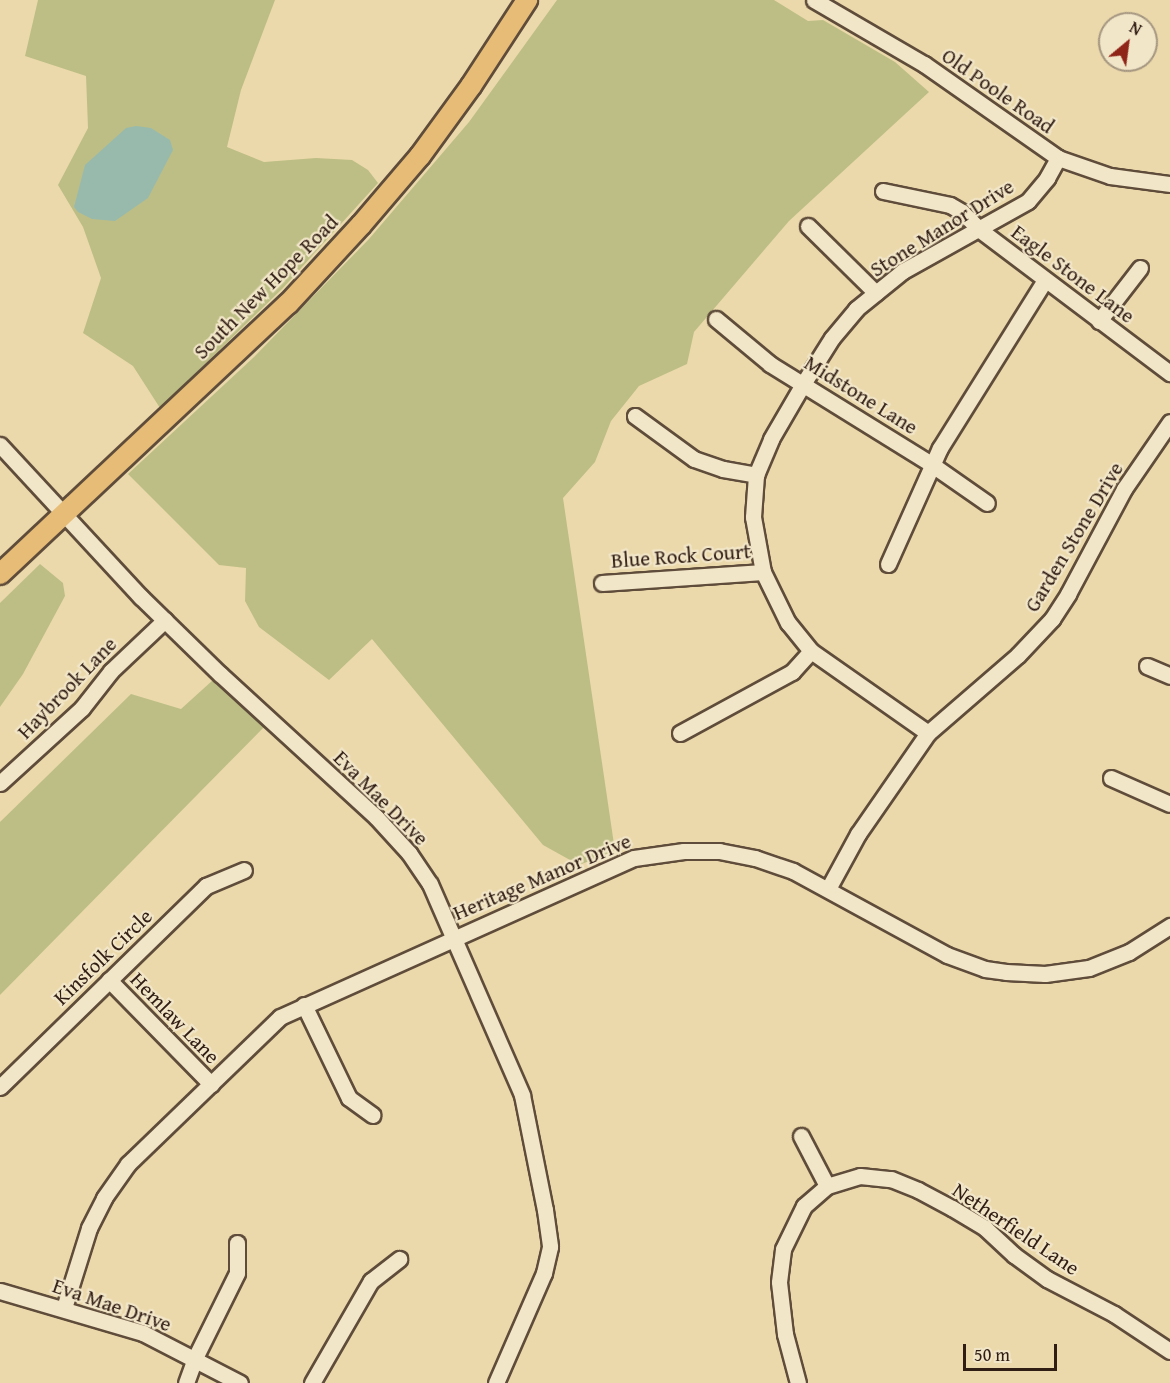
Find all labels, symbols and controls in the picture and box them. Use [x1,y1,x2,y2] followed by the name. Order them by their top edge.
[1098,12,1158,72] north arrow
[1125,15,1146,41] text: N
[937,43,1059,139] street label: Old Poole Road
[865,174,1019,282] street label: Stone Manor Drive
[189,210,343,364] street label: South New Hope Road
[1006,219,1140,329] street label: Eagle Stone Lane
[800,350,922,440] street label: Midstone Lane
[1019,458,1129,616] street label: Garden Stone Drive
[610,539,752,573] street label: Blue Rock Court
[12,632,122,744] street label: Haybrook Lane
[328,745,434,851] street label: Eva Mae Drive
[449,828,635,926] street label: Heritage Manor Drive
[48,904,158,1010] street label: Kinsfolk Circle
[125,967,225,1069] street label: Hemlaw Lane
[948,1177,1084,1281] street label: Netherfield Lane
[49,1273,175,1337] street label: Eva Mae Drive
[966,1332,1060,1370] scale bar
[974,1341,1010,1368] text: 50 m

